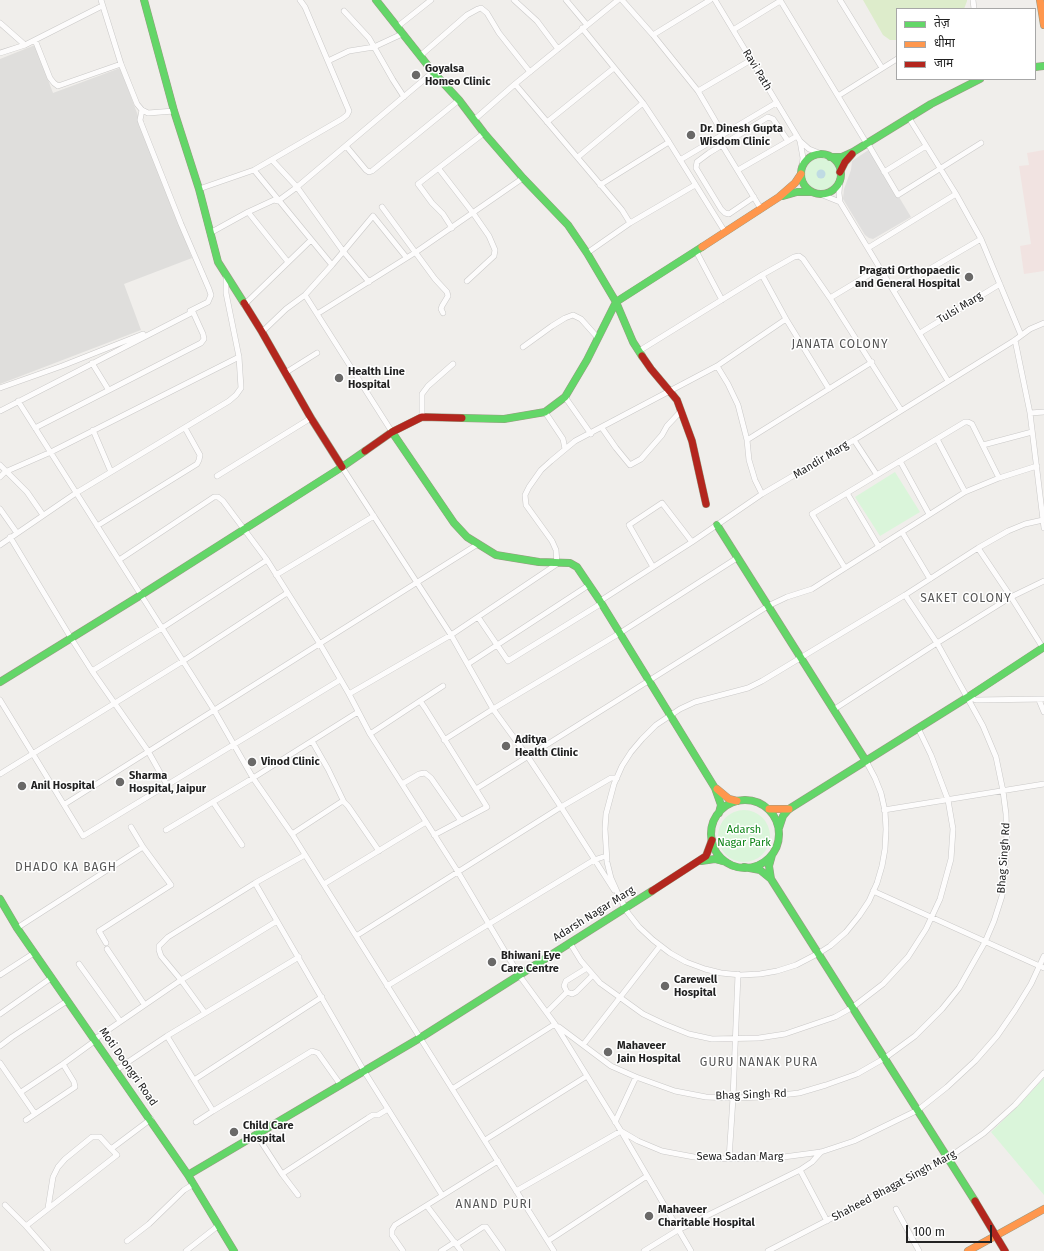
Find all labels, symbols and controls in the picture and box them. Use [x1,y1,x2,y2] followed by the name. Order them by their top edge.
[896,8,1036,80] legend
[934,16,950,30] text: तेज़
[934,36,955,50] text: धीमा
[740,47,774,93] street label: Ravi Path
[934,56,953,70] text: जाम
[425,62,490,88] place label: Goyalsa Homeo Clinic
[410,69,422,81] marker: Goyalsa Homeo Clinic
[700,122,783,148] place label: Dr. Dinesh Gupta Wisdom Clinic
[685,129,697,141] marker: Dr. Dinesh Gupta Wisdom Clinic
[855,264,960,290] place label: Pragati Orthopaedic and General Hospital
[963,271,975,283] marker: Pragati Orthopaedic and General Hospital
[935,289,985,327] street label: Tulsi Marg
[792,338,888,352] district label: JANATA COLONY
[348,365,405,391] place label: Health Line Hospital
[333,372,345,384] marker: Health Line Hospital
[791,438,851,482] street label: Mandir Marg
[920,592,1012,606] district label: SAKET COLONY
[515,733,578,759] place label: Aditya Health Clinic
[500,740,512,752] marker: Aditya Health Clinic
[261,755,320,769] place label: Vinod Clinic
[246,756,258,768] marker: Vinod Clinic
[129,769,206,795] place label: Sharma Hospital, Jaipur
[114,776,126,788] marker: Sharma Hospital, Jaipur
[31,779,95,793] place label: Anil Hospital
[16,780,28,792] marker: Anil Hospital
[995,822,1013,894] street label: Bhag Singh Rd
[717,823,771,849] park label: Adarsh Nagar Park
[15,861,117,875] district label: DHADO KA BAGH
[551,884,637,944] street label: Adarsh Nagar Marg
[501,949,561,975] place label: Bhiwani Eye Care Centre
[486,956,498,968] marker: Bhiwani Eye Care Centre
[674,973,717,999] place label: Carewell Hospital
[659,980,671,992] marker: Carewell Hospital
[96,1025,160,1109] street label: Moti Doongri Road
[617,1039,681,1065] place label: Mahaveer Jain Hospital
[602,1046,614,1058] marker: Mahaveer Jain Hospital
[700,1056,818,1070] district label: GURU NANAK PURA
[715,1087,787,1103] street label: Bhag Singh Rd
[243,1119,293,1145] place label: Child Care Hospital
[228,1126,240,1138] marker: Child Care Hospital
[830,1148,958,1224] street label: Shaheed Bhagat Singh Marg
[697,1150,783,1164] street label: Sewa Sadan Marg
[456,1198,532,1212] district label: ANAND PURI
[658,1203,755,1229] place label: Mahaveer Charitable Hospital
[643,1210,655,1222] marker: Mahaveer Charitable Hospital
[908,1217,994,1243] scale bar
[913,1225,945,1239] text: 100 m

